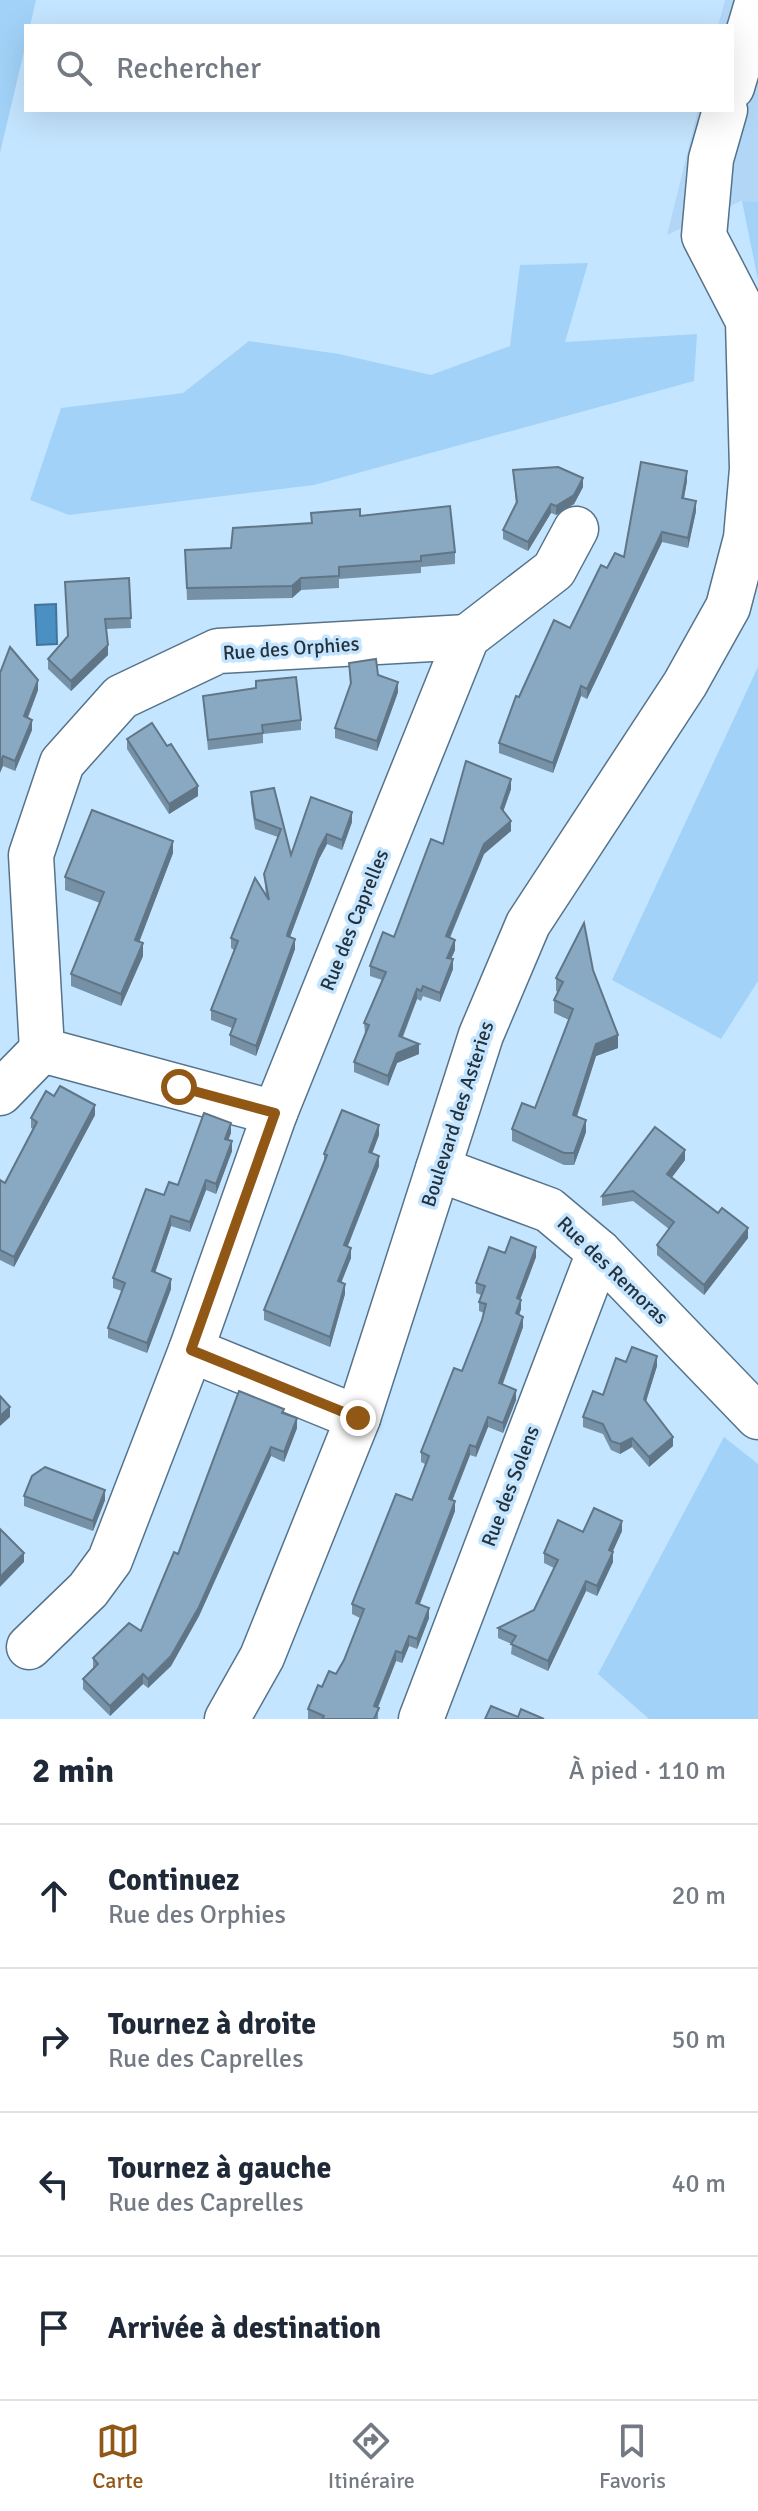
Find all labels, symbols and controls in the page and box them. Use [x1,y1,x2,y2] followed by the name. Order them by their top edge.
[24,24,734,112] search box
[52,46,96,90] icon: search
[116,50,261,87] text: Rechercher
[222,631,360,666] street label: Rue des Orphies
[315,846,394,995] street label: Rue des Caprelles
[416,1018,499,1210] street label: Boulevard des Asteries
[161,1069,197,1105] route start
[552,1211,674,1330] street label: Rue des Remoras
[340,1400,376,1436] route end
[476,1422,545,1550] street label: Rue des Solens
[32,1750,114,1792] text: 2 min
[569,1755,726,1787] text: À pied · 110 m
[108,1862,240,1899] text: Continuez
[32,1874,76,1918] icon: ahead
[671,1880,726,1912] text: 20 m
[108,1899,286,1931] text: Rue des Orphies
[108,2006,316,2043] text: Tournez à droite
[32,2018,76,2062] icon: right
[671,2024,726,2056] text: 50 m
[108,2043,304,2075] text: Rue des Caprelles
[108,2150,331,2187] text: Tournez à gauche
[32,2162,76,2206] icon: left
[671,2168,726,2200] text: 40 m
[108,2187,304,2219] text: Rue des Caprelles
[32,2306,76,2350] icon: arrive
[108,2310,381,2347] text: Arrivée à destination
[92,2419,143,2494] tab: Carte
[328,2419,415,2494] tab: Itinéraire
[599,2419,666,2494] tab: Favoris

